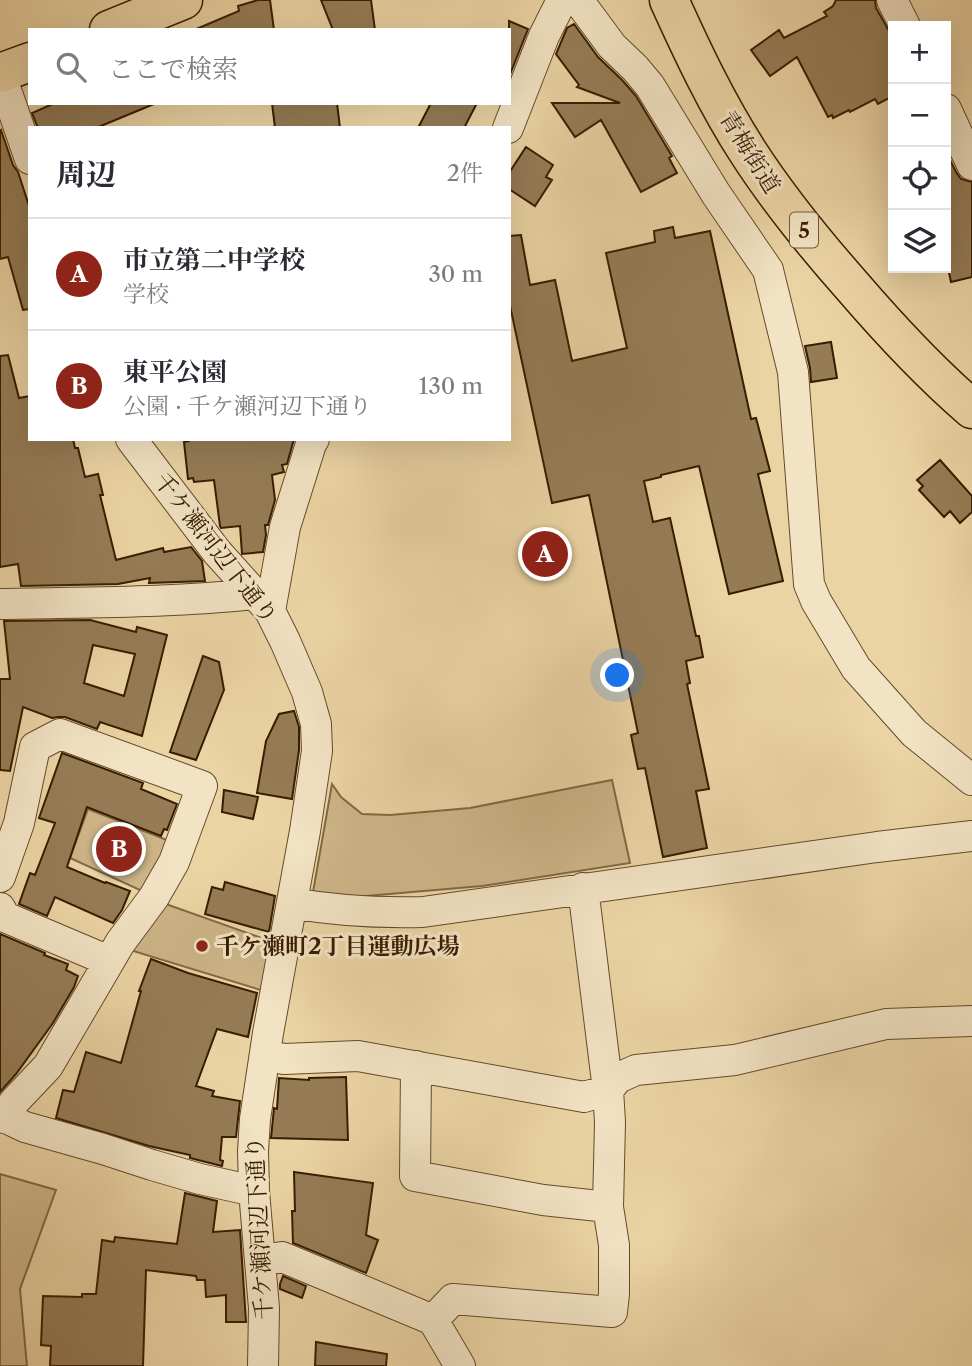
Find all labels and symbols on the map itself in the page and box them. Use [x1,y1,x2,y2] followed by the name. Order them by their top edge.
[714,106,786,198] street label: 青梅街道
[790,212,818,247] road number: 5
[148,467,284,629] street label: 千ケ瀬河辺下通り
[522,528,568,580] pin: A
[600,658,634,692] your location
[96,823,142,875] pin: B
[216,932,460,960] place label: 千ケ瀬町2丁目運動広場
[194,938,210,954] marker: 千ケ瀬町2丁目運動広場
[240,1135,278,1321] street label: 千ケ瀬河辺下通り

